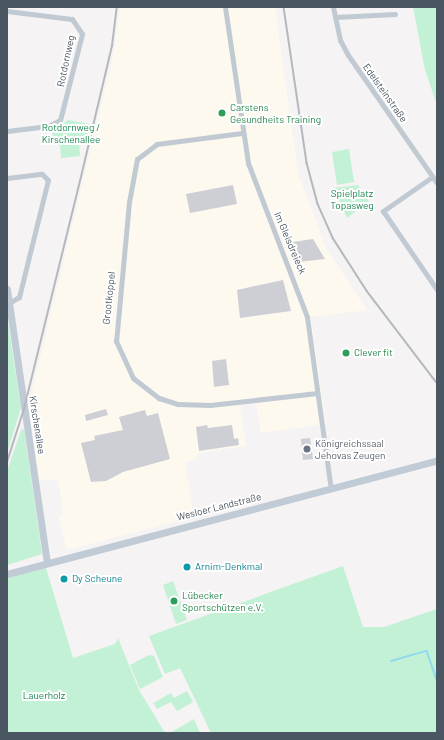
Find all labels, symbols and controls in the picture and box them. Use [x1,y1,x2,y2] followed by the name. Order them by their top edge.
[55,34,77,88] street label: Rotdornweg
[360,61,410,125] street label: Edelsteinstraße
[230,101,321,124] place label: Carstens Gesundheits Training
[217,108,227,118] marker: Carstens Gesundheits Training
[42,121,100,144] park label: Rotdornweg / Kirschenallee
[330,187,374,210] park label: Spielplatz Topasweg
[271,210,309,276] street label: Im Gleisdreieck
[100,271,118,325] street label: Grootkoppel
[354,347,393,359] place label: Clever fit
[341,348,351,358] marker: Clever fit
[26,395,48,455] street label: Kirschenallee
[315,437,385,460] place label: Königreichssaal Jehovas Zeugen
[302,444,312,454] marker: Königreichssaal Jehovas Zeugen
[175,491,263,523] street label: Wesloer Landstraße
[195,561,262,573] place label: Arnim-Denkmal
[182,562,192,572] marker: Arnim-Denkmal
[72,573,122,585] place label: Dy Scheune
[59,574,69,584] marker: Dy Scheune
[182,589,264,612] place label: Lübecker Sportschützen e.V.
[169,596,179,606] marker: Lübecker Sportschützen e.V.
[23,690,65,702] park label: Lauerholz

